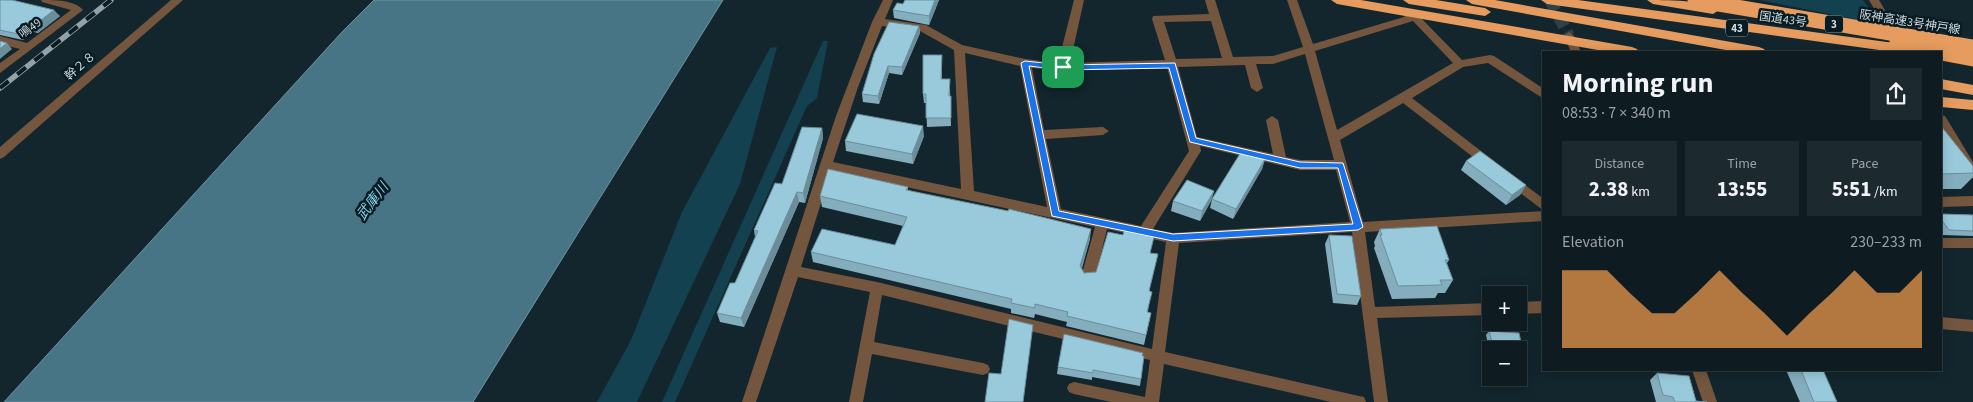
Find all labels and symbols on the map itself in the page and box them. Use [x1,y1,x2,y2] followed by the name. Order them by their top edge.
[1858,6,1962,39] street label: 阪神高速3号神戸線
[1758,8,1808,31] street label: 国道43号
[16,14,45,42] street label: 鳴49
[1825,15,1843,32] road number: 3
[1726,19,1748,36] road number: 43
[1042,46,1084,88] pin
[61,48,99,85] street label: 幹２８
[352,177,395,224] water label: 武庫川

